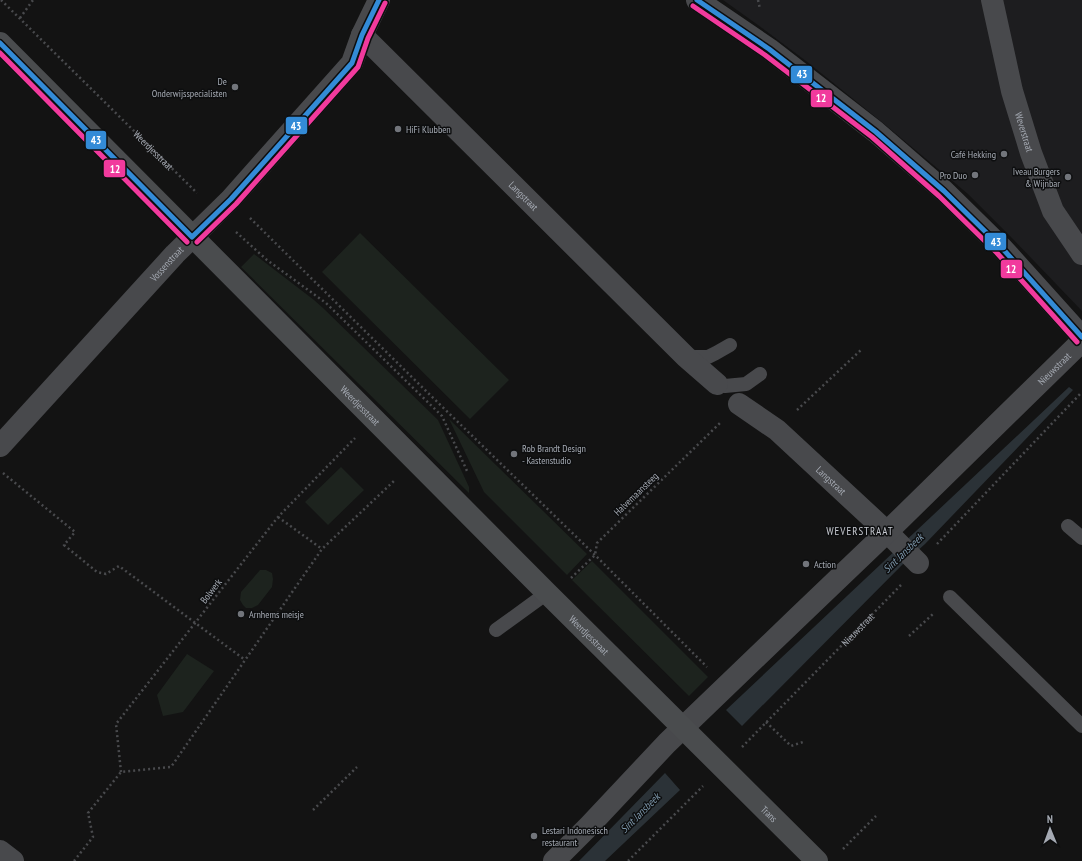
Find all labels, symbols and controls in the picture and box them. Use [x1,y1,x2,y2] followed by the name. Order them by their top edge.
[790,65,813,84] line badge: 43
[797,67,807,81] text: 43
[152,75,227,100] place label: De Onderwijsspecialisten
[230,82,240,92] marker: De Onderwijsspecialisten
[810,89,833,108] line badge: 12
[816,91,826,105] text: 12
[1012,111,1037,154] street label: Weverstraat
[285,116,308,135] line badge: 43
[291,119,301,133] text: 43
[406,123,451,136] place label: HiFi Klubben
[393,124,403,134] marker: HiFi Klubben
[131,128,176,173] street label: Weerdjesstraat
[85,130,107,150] line badge: 43
[91,133,101,147] text: 43
[951,148,996,161] place label: Café Hekking
[999,149,1009,159] marker: Café Hekking
[103,159,126,178] line badge: 12
[110,162,120,176] text: 12
[1013,165,1061,190] place label: Iveau Burgers & Wijnbar
[940,169,967,182] place label: Pro Duo
[970,170,980,180] marker: Pro Duo
[1063,172,1073,182] marker: Iveau Burgers & Wijnbar
[506,178,541,213] street label: Langstraat
[984,232,1007,251] line badge: 43
[991,235,1001,249] text: 43
[146,243,186,285] street label: Vossenstraat
[1000,259,1023,279] line badge: 12
[1006,262,1016,276] text: 12
[1035,349,1074,388] street label: Nieuwstraat
[338,383,383,428] street label: Weerdjesstraat
[522,442,586,467] place label: Rob Brandt Design - Kastenstudio
[509,449,519,459] marker: Rob Brandt Design - Kastenstudio
[813,463,849,498] street label: Langstraat
[611,469,661,519] street label: Halvemaansteeg
[826,524,894,538] district label: WEVERSTRAAT
[880,529,927,576] water label: Sint Jansbeek
[814,558,836,571] place label: Action
[801,559,811,569] marker: Action
[197,576,225,606] street label: Bolwerk
[249,608,304,621] place label: Arnhems meisje
[236,609,246,619] marker: Arnhems meisje
[838,610,877,649] street label: Nieuwstraat
[566,612,612,658] street label: Weerdjesstraat
[617,789,664,836] water label: Sint Jansbeek
[758,803,781,825] street label: Trans
[1030,809,1070,849] north arrow
[1047,812,1053,826] text: N
[542,824,608,849] place label: Lestari Indonesisch restaurant
[529,831,539,841] marker: Lestari Indonesisch restaurant

